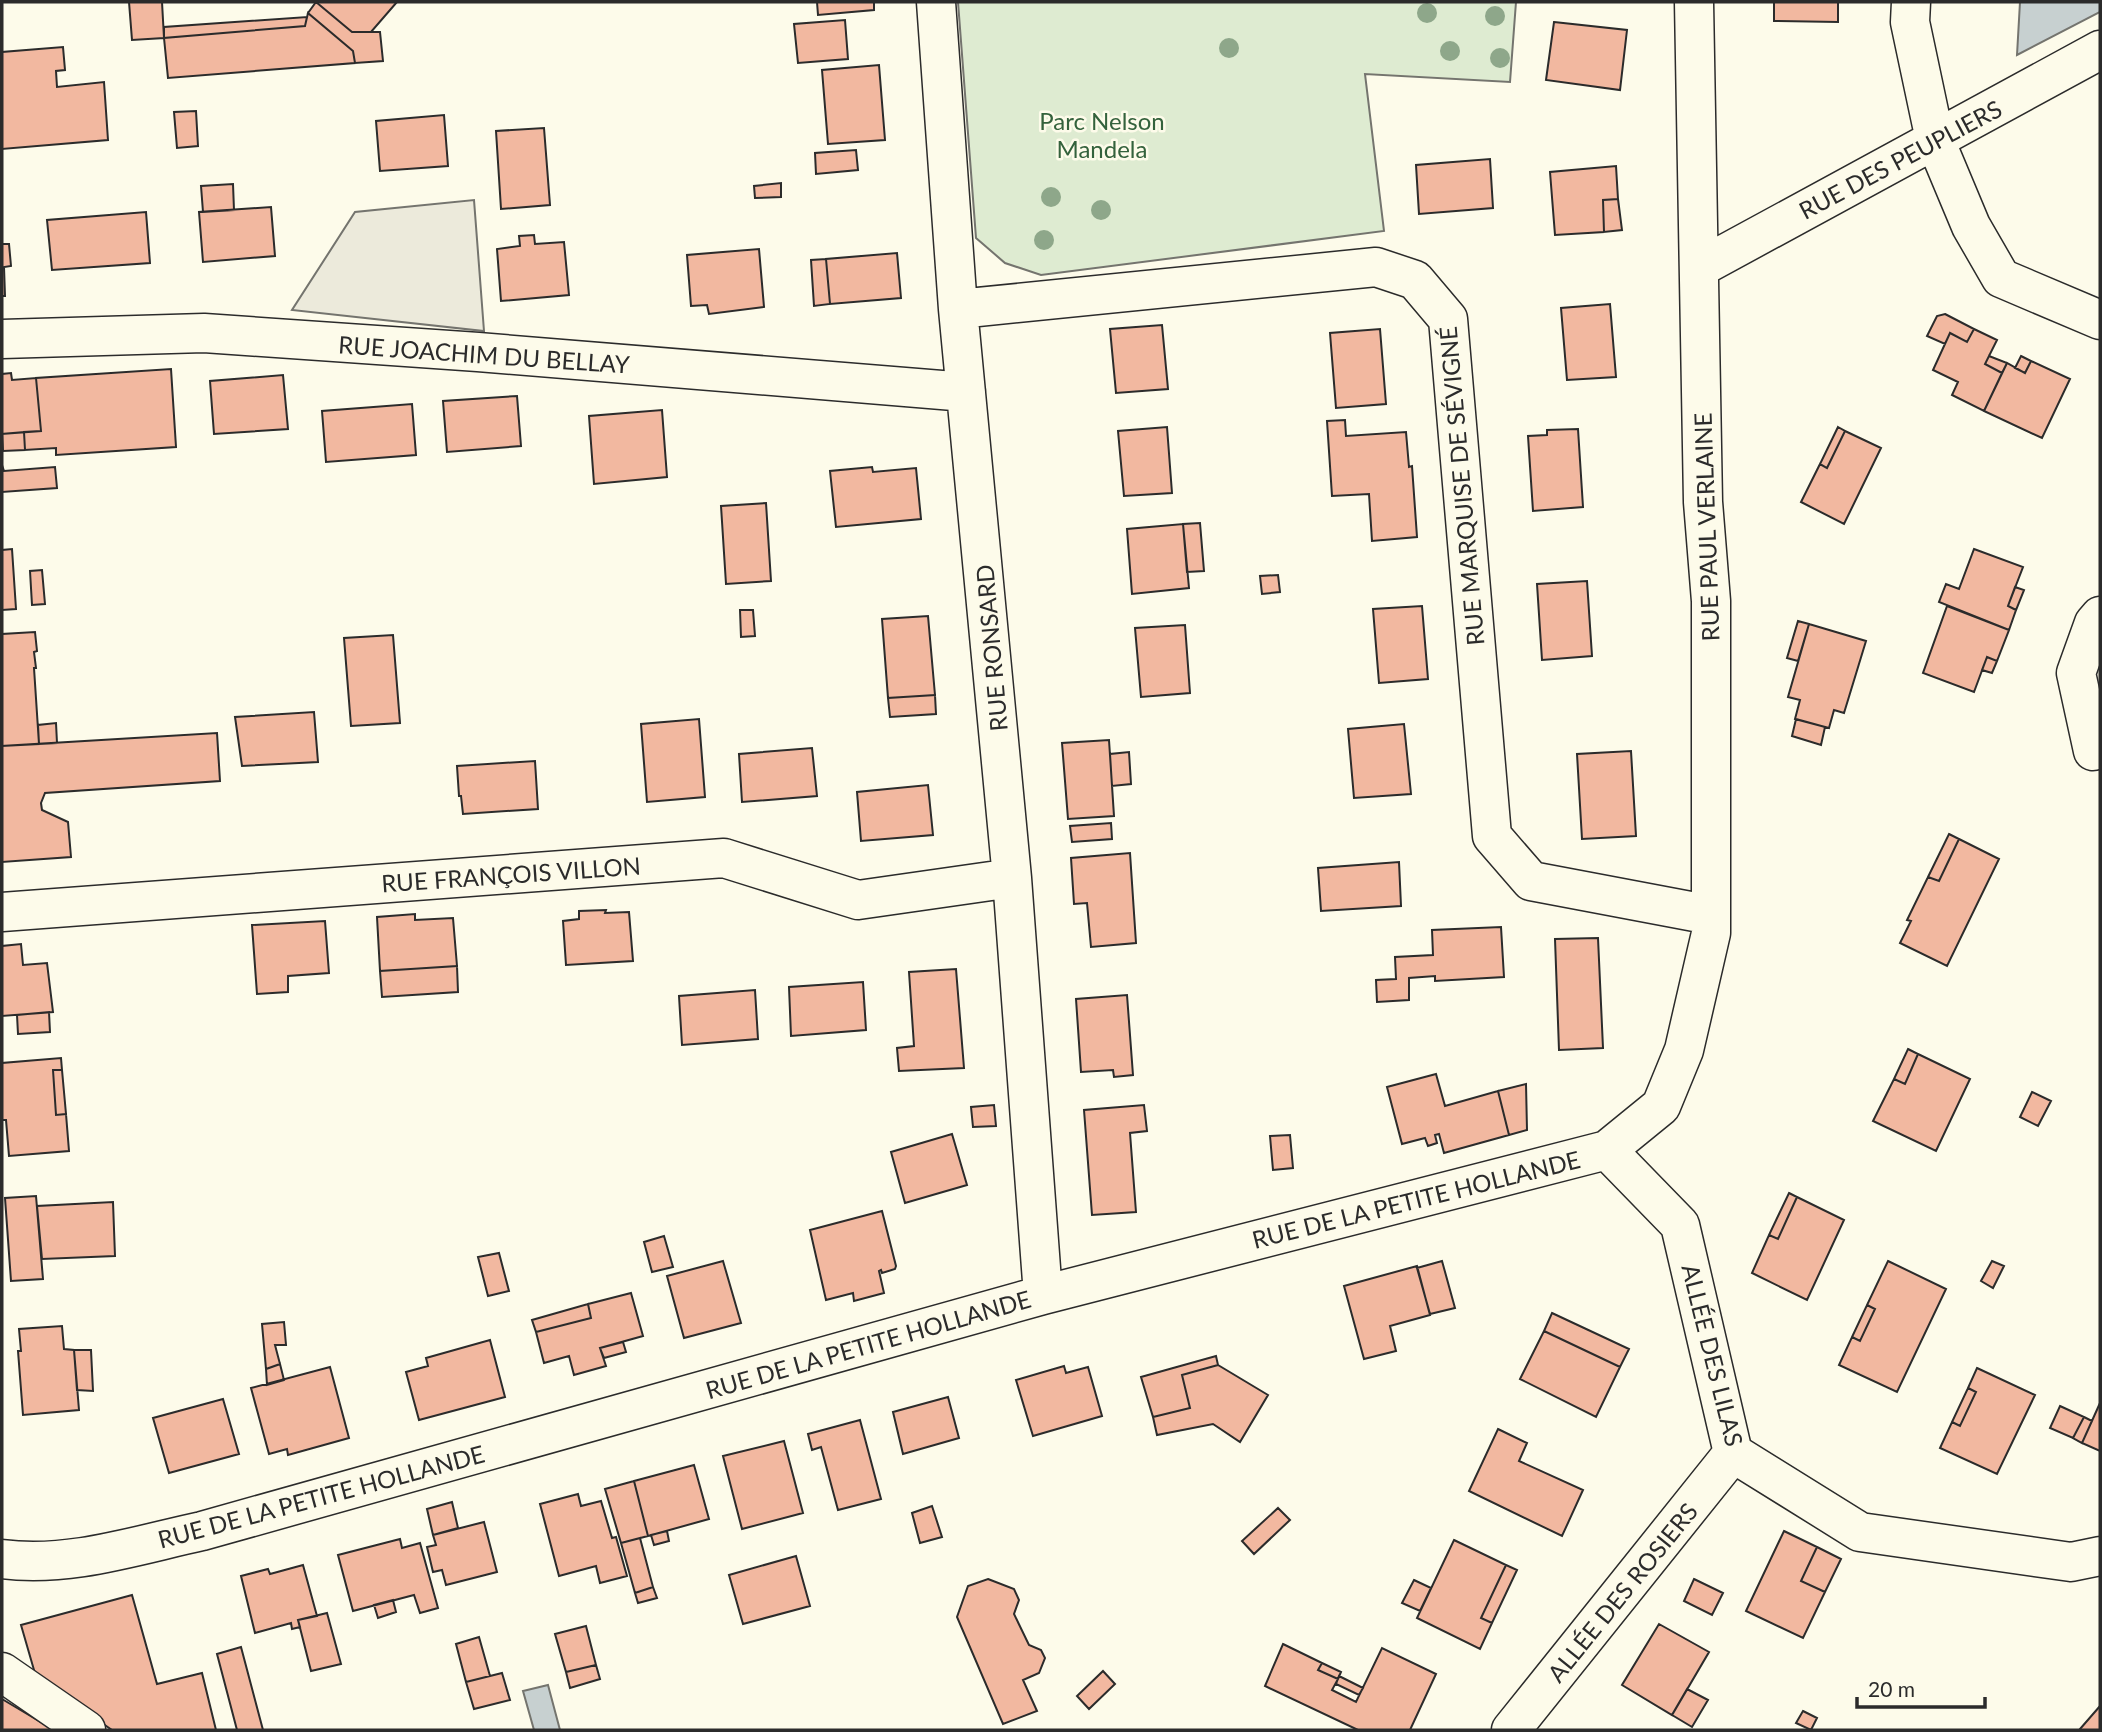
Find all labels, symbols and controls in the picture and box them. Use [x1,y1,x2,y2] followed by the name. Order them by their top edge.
[1794,93,2006,225] street label: RUE DES PEUPLIERS
[1039,106,1165,163] park label: Parc Nelson Mandela
[1433,325,1489,647] street label: RUE MARQUISE DE SÉVIGNÉ
[337,329,631,379] street label: RUE JOACHIM DU BELLAY
[1688,412,1724,642] street label: RUE PAUL VERLAINE
[969,563,1013,733] street label: RUE RONSARD
[380,850,642,898] street label: RUE FRANÇOIS VILLON
[1249,1144,1583,1254] street label: RUE DE LA PETITE HOLLANDE
[1676,1261,1750,1449] street label: ALLÉE DES LILAS
[702,1284,1034,1404] street label: RUE DE LA PETITE HOLLANDE
[154,1438,488,1554] street label: RUE DE LA PETITE HOLLANDE
[1541,1497,1703,1687] street label: ALLÉE DES ROSIERS
[1857,1666,1985,1710] scale bar
[1868,1676,1915,1701] text: 20 m

